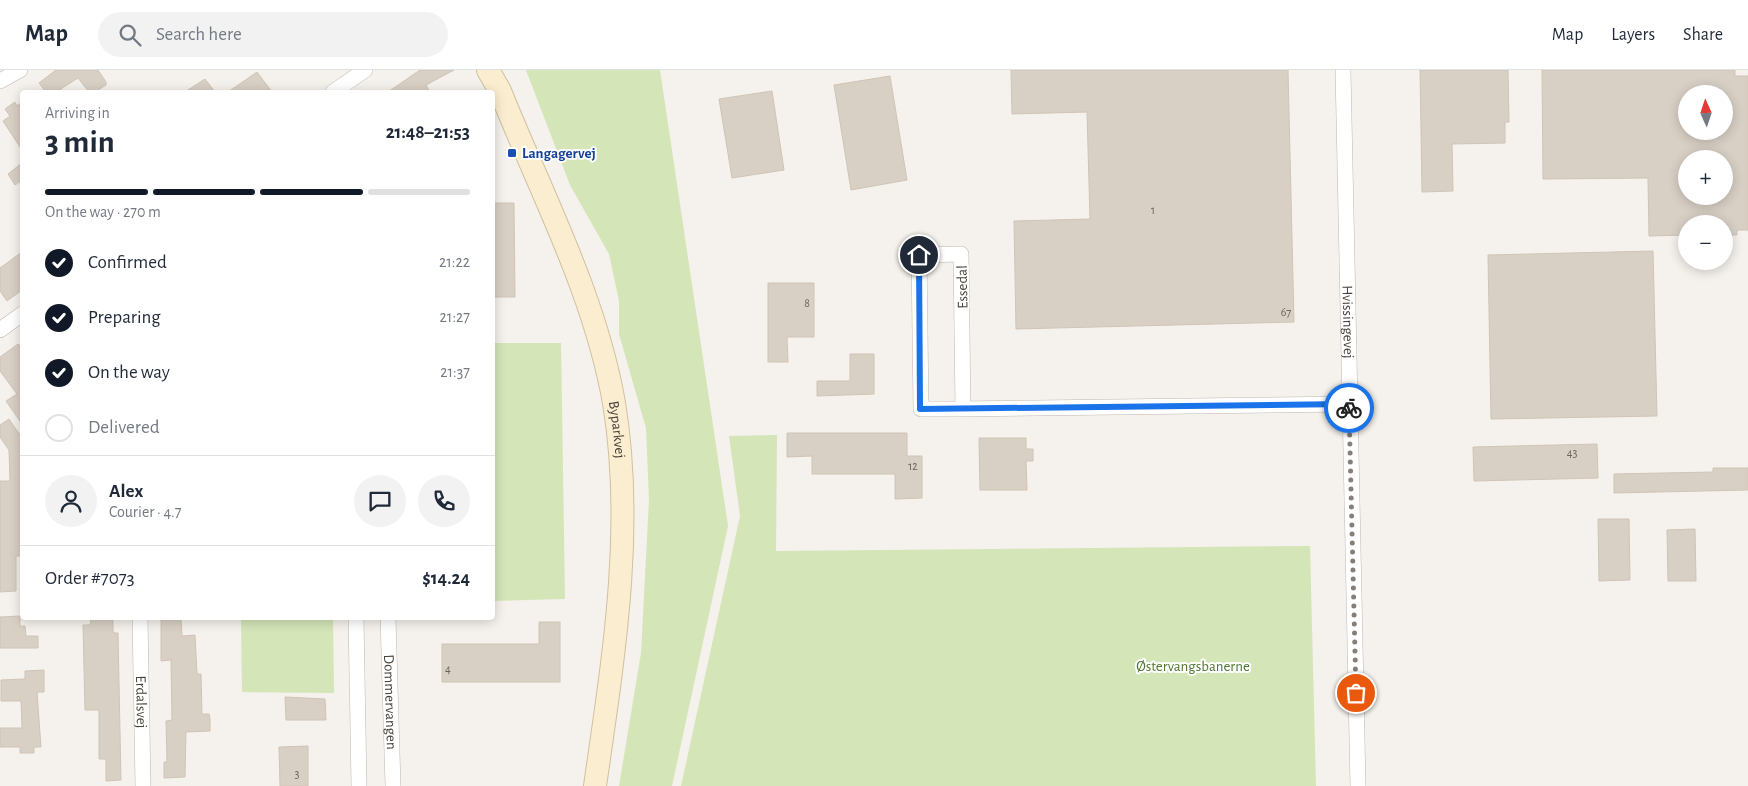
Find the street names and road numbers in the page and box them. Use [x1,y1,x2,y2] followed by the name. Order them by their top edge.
[955,265,970,309] street label: Essedal
[1340,285,1356,359] street label: Hvissingevej
[606,400,628,459] street label: Byparkvej
[381,654,399,750] street label: Dommervangen
[133,675,149,729] street label: Erdalsvej

